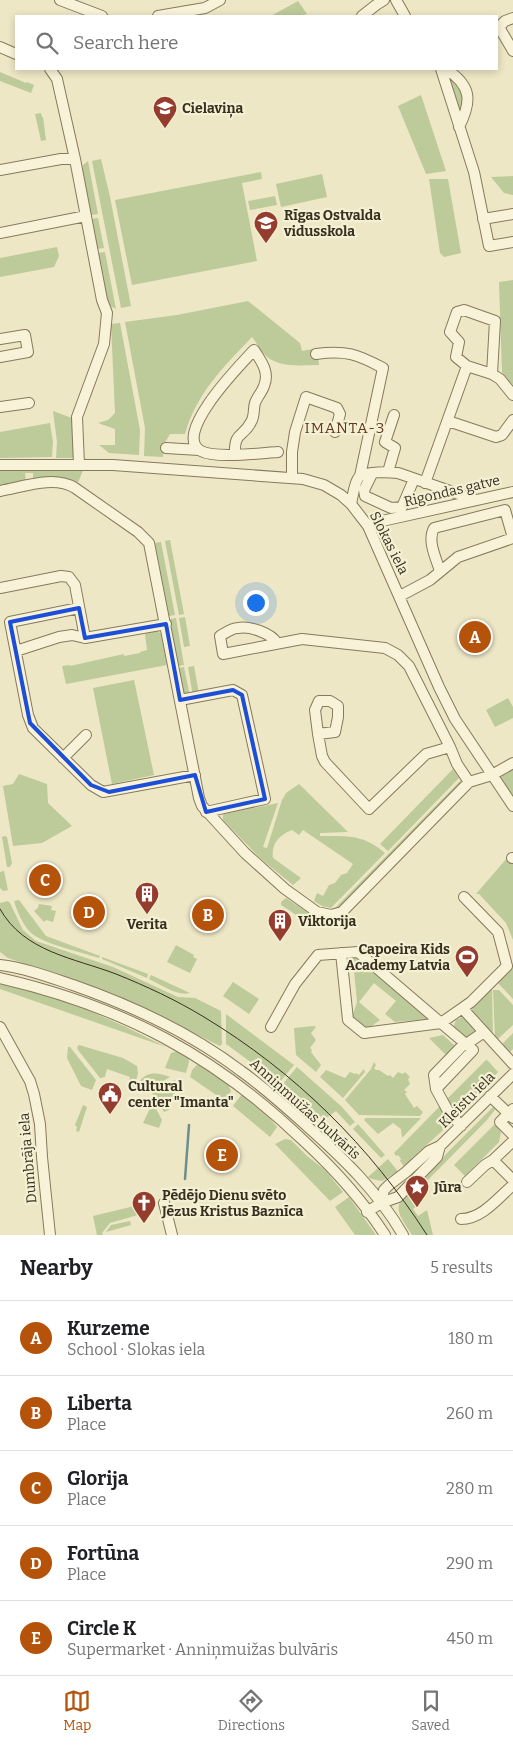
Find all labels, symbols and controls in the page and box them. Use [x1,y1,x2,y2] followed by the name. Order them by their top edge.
[15,15,498,70] search box
[33,29,61,57] icon: search
[73,31,178,54] text: Search here
[152,95,178,129] school or university icon: Cielaviņa
[182,100,243,118] place label: Cielaviņa
[283,207,381,240] place label: Rīgas Ostvalda vidusskola
[253,210,279,244] school or university icon: Rīgas Ostvalda vidusskola
[305,419,385,437] district label: IMANTA-3
[402,472,502,510] street label: Rigondas gatve
[366,509,412,578] street label: Slokas iela
[243,590,269,616] your location
[459,618,491,656] pin: A
[29,861,61,899] pin: C
[134,881,160,915] building icon: Verita
[73,893,105,931] pin: D
[192,896,224,934] pin: B
[267,908,293,942] building icon: Viktorija
[298,913,357,930] place label: Viktorija
[127,916,168,933] place label: Verita
[345,941,450,974] place label: Capoeira Kids Academy Latvia
[454,944,480,978] sports icon: Capoeira Kids Academy Latvia
[246,1055,364,1164] street label: Anniņmuižas bulvāris
[435,1068,499,1132] street label: Kleistu iela
[128,1078,234,1111] place label: Cultural center "Imanta"
[97,1081,123,1115] public building icon: Cultural center "Imanta"
[16,1112,40,1204] street label: Dumbrāja iela
[206,1136,238,1174] pin: E
[404,1174,430,1208] place icon: Jūra
[433,1179,462,1196] place label: Jūra
[161,1187,303,1220] place label: Pēdējo Dienu svēto Jēzus Kristus Baznīca
[131,1190,157,1224] church icon: Pēdējo Dienu svēto Jēzus Kristus Baznīca
[20,1255,93,1281] text: Nearby
[430,1258,493,1277] text: 5 results
[67,1317,150,1340] text: Kurzeme
[30,1329,42,1348] text: A
[448,1329,493,1348] text: 180 m
[67,1340,205,1359] text: School · Slokas iela
[67,1392,132,1415] text: Liberta
[31,1404,41,1423] text: B
[446,1404,493,1423] text: 260 m
[67,1415,106,1434] text: Place
[67,1467,129,1490] text: Glorija
[31,1479,41,1498] text: C
[446,1479,493,1498] text: 280 m
[67,1490,106,1509] text: Place
[67,1542,139,1565] text: Fortūna
[30,1554,42,1573] text: D
[446,1554,493,1573] text: 290 m
[67,1565,106,1584] text: Place
[67,1617,136,1640] text: Circle K
[31,1629,41,1648] text: E
[446,1629,493,1648] text: 450 m
[67,1640,338,1659] text: Supermarket · Anniņmuižas bulvāris
[63,1687,91,1734] tab: Map
[218,1687,285,1734] tab: Directions
[411,1687,450,1734] tab: Saved

